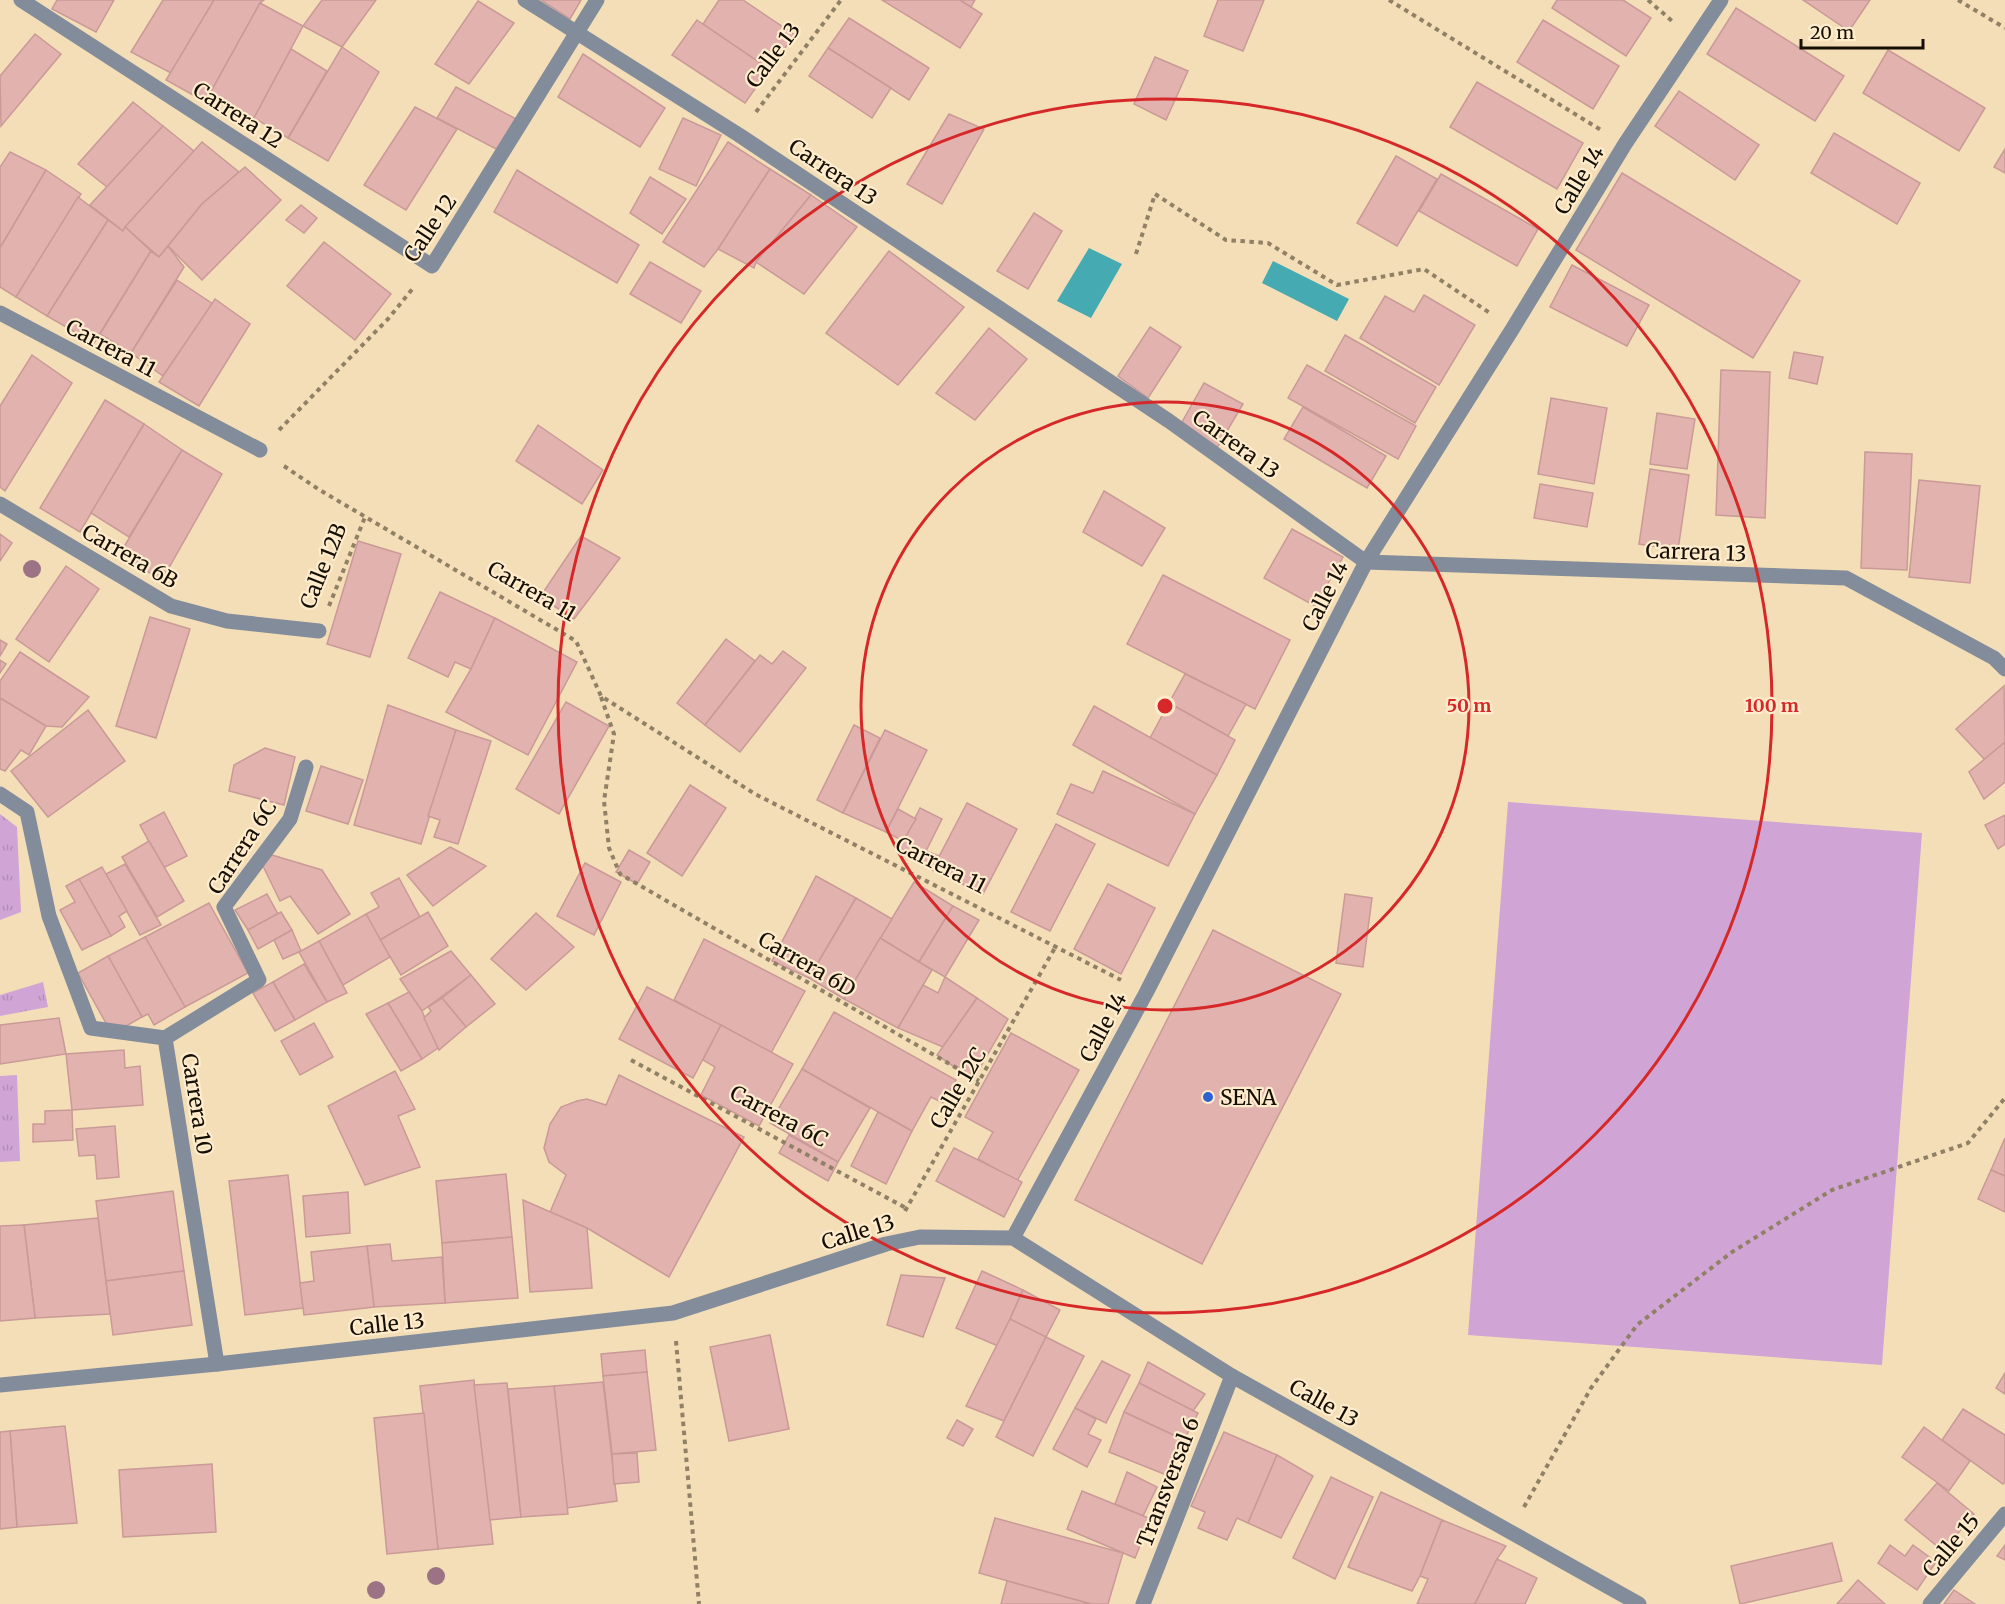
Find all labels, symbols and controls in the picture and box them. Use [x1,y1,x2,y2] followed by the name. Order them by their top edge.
[1801,12,1922,50] scale bar
[740,17,806,93] street label: Calle 13
[1810,21,1854,44] text: 20 m
[188,76,288,154] street label: Carrera 12
[784,133,882,211] street label: Carrera 13
[1548,141,1610,219] street label: Calle 14
[398,189,462,267] street label: Calle 12
[61,313,161,383] street label: Carrera 11
[1187,403,1285,485] street label: Carrera 13
[77,518,183,594] street label: Carrera 6B
[294,519,352,613] street label: Calle 12B
[1645,537,1747,567] street label: Carrera 13
[483,555,581,627] street label: Carrera 11
[1296,556,1354,636] street label: Calle 14
[1447,694,1491,717] text: 50 m
[1745,694,1799,717] text: 100 m
[1155,696,1175,716] centre of rings
[202,795,282,899] street label: Carrera 6C
[891,831,991,899] street label: Carrera 11
[753,925,861,1003] street label: Carrera 6D
[1073,987,1133,1067] street label: Calle 14
[924,1042,992,1134] street label: Calle 12C
[176,1051,218,1157] street label: Carrera 10
[726,1079,832,1153] street label: Carrera 6C
[1220,1084,1277,1111] place label: SENA
[1201,1090,1215,1104] marker: SENA
[818,1208,898,1256] street label: Calle 13
[348,1307,426,1341] street label: Calle 13
[1285,1373,1363,1433] street label: Calle 13
[1131,1413,1205,1551] street label: Transversal 6
[1916,1507,1986,1583] street label: Calle 15

